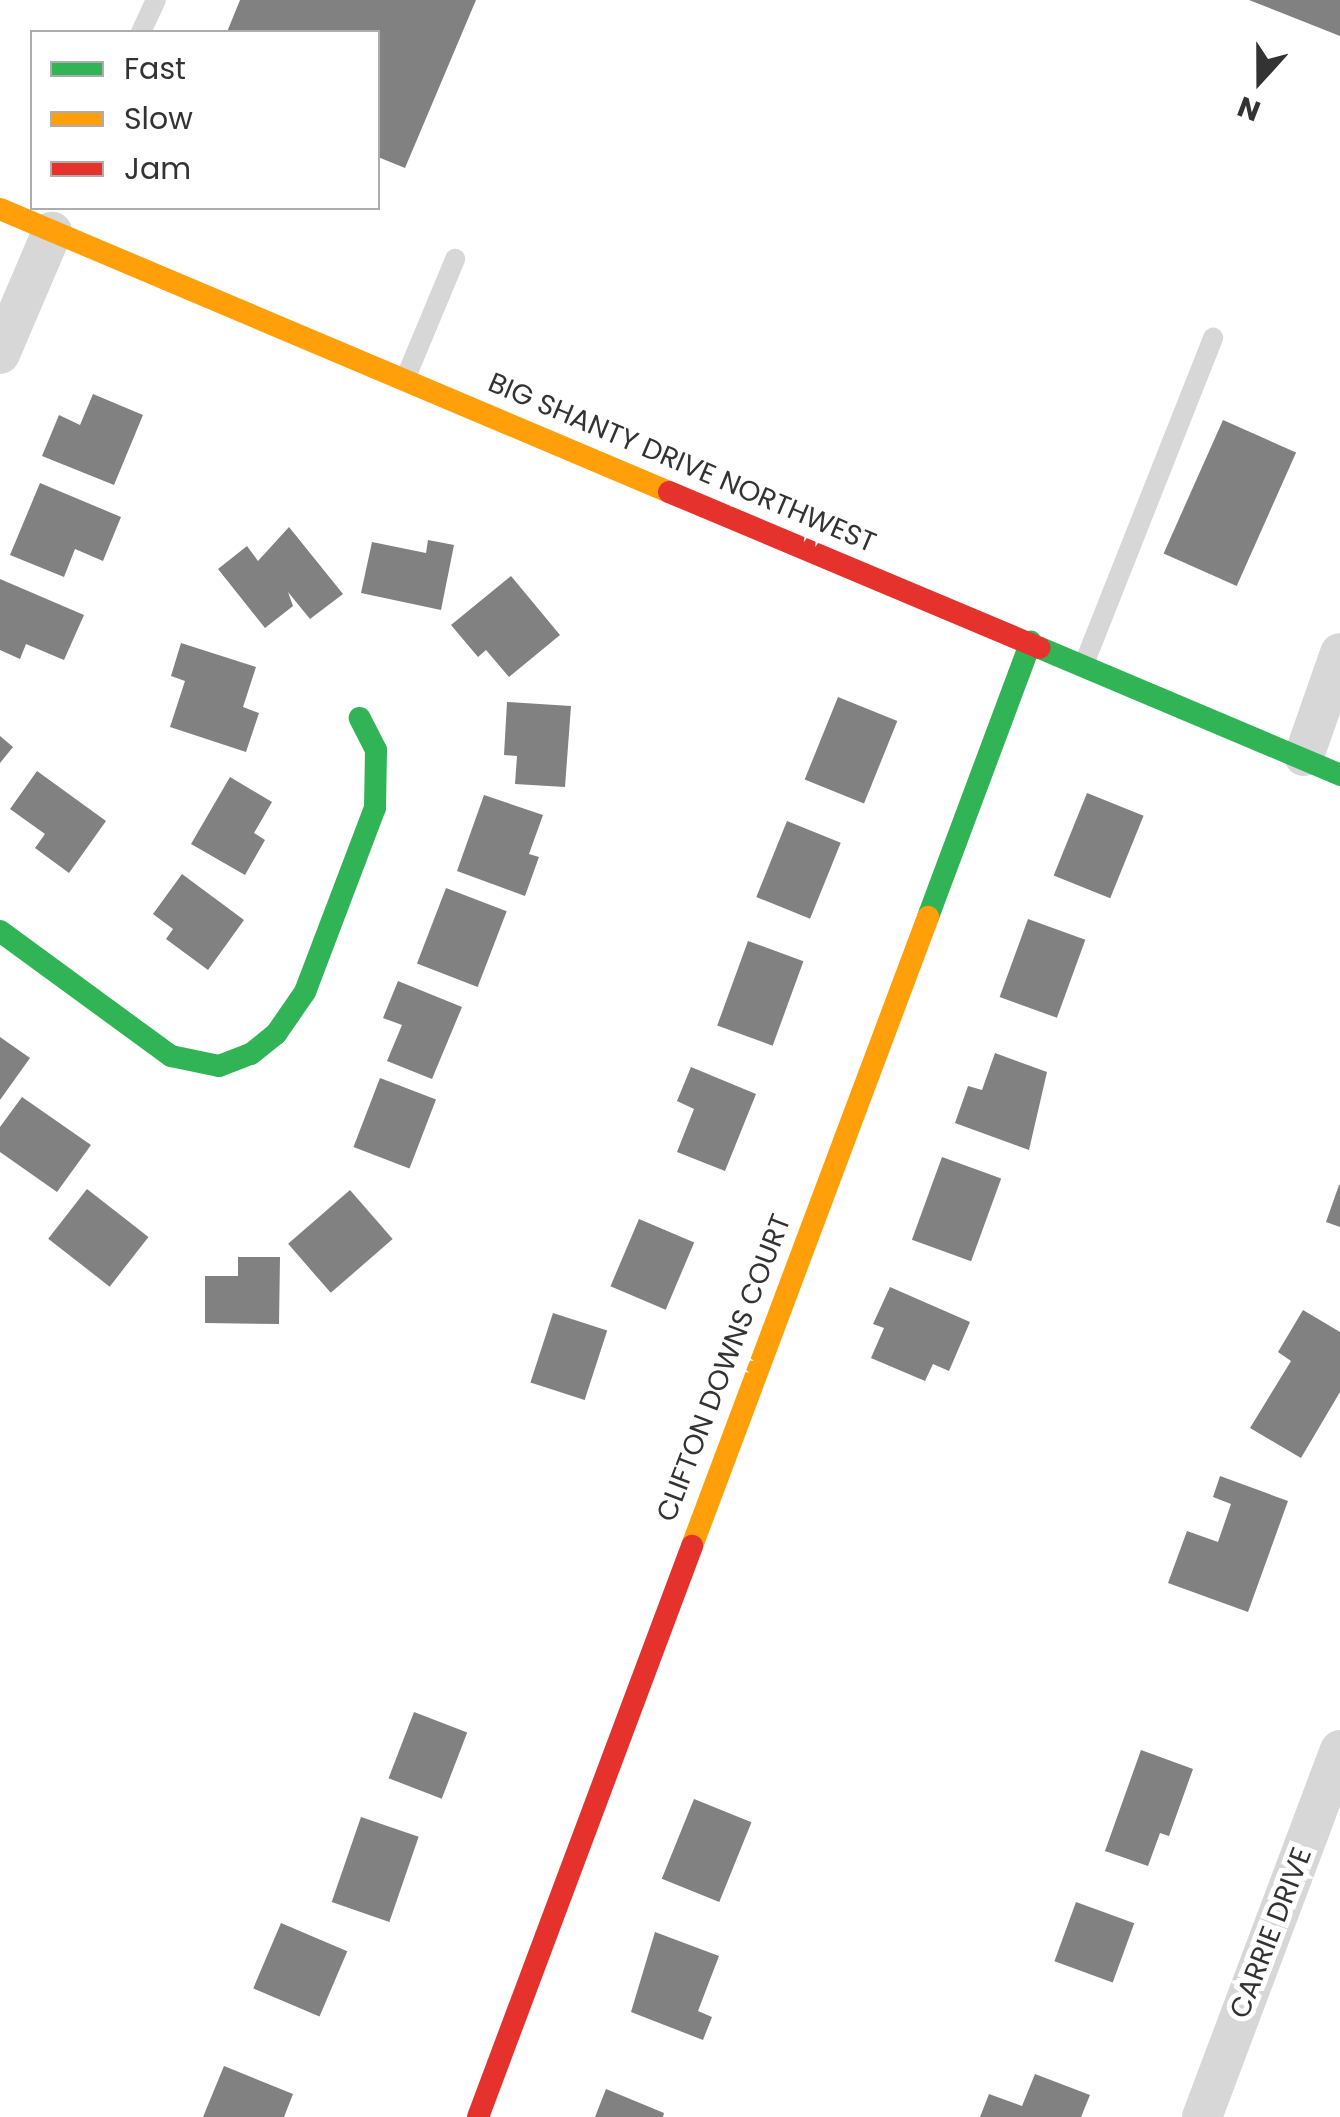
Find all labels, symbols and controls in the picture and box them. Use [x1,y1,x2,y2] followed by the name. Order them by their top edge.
[30,30,380,210] legend
[1210,30,1310,130] north arrow
[124,47,186,90] text: Fast
[1232,86,1266,130] text: N
[124,97,193,140] text: Slow
[124,147,191,190] text: Jam
[483,366,881,560] street label: BIG SHANTY DRIVE NORTHWEST
[650,1210,798,1526] street label: CLIFTON DOWNS COURT
[1223,1843,1319,2023] street label: CARRIE DRIVE

